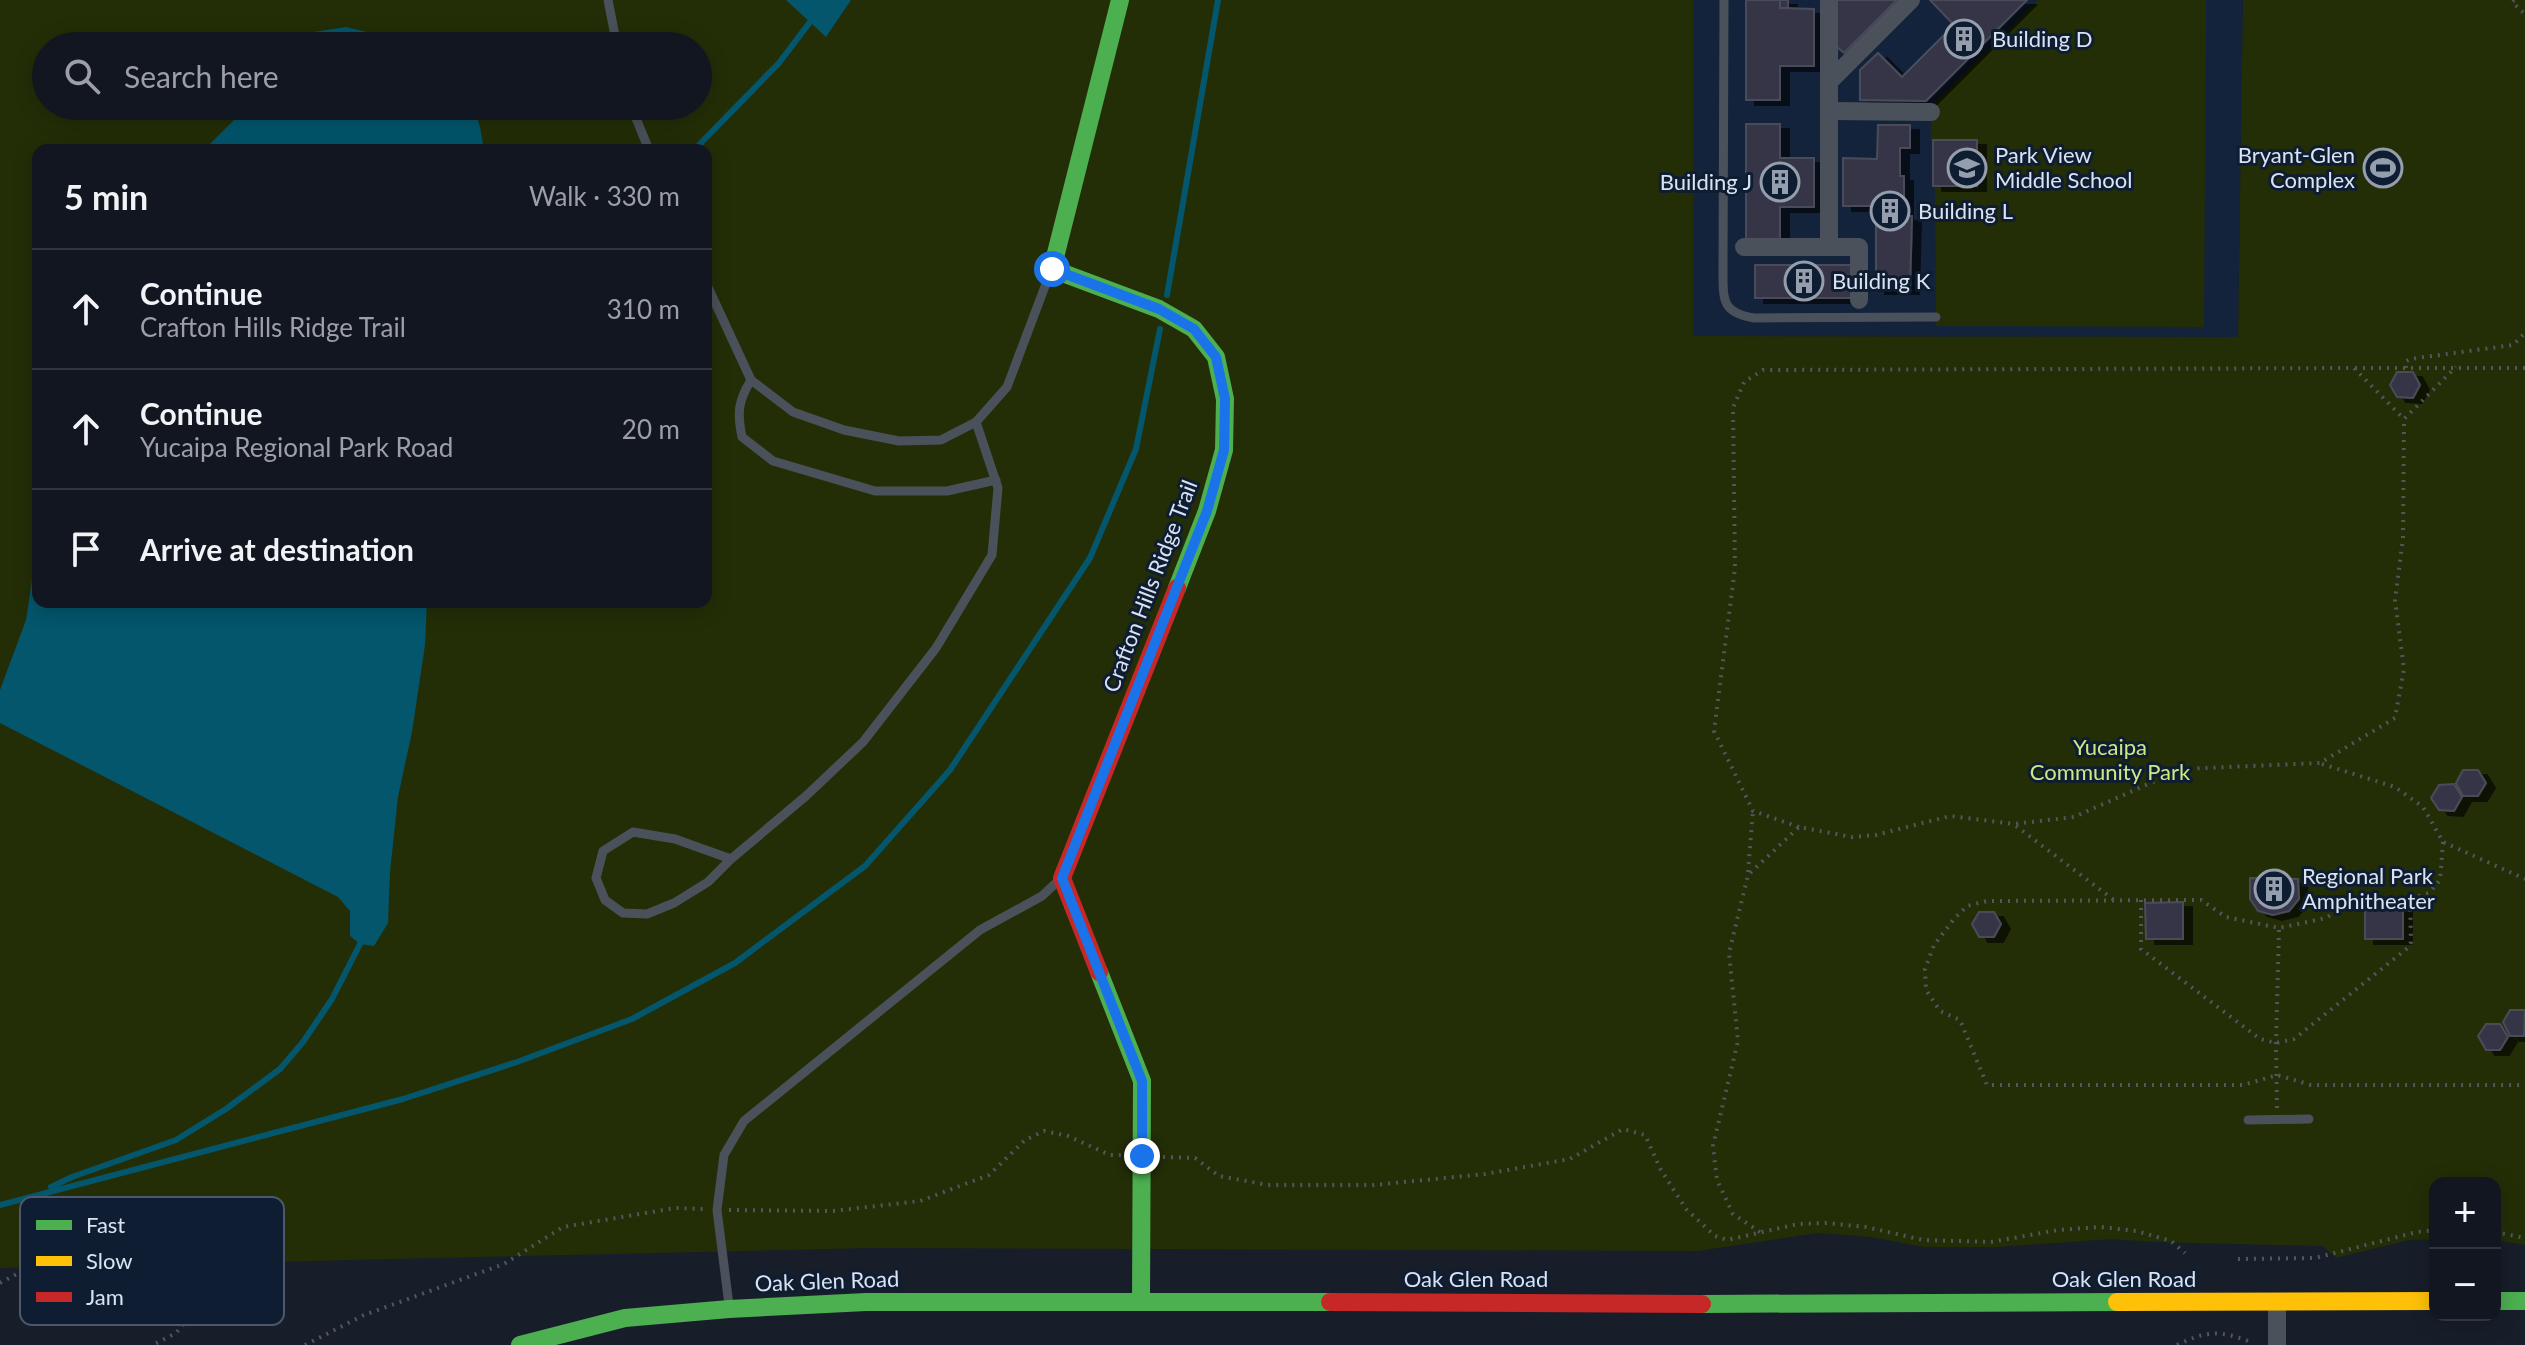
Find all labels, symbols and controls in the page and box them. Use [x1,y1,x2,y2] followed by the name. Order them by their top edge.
[1943,18,1985,60] building icon: Building D
[1992,25,2092,52] place label: Building D
[32,32,712,120] search box
[60,54,104,98] icon: search
[124,58,279,94] text: Search here
[1995,141,2132,193] place label: Park View Middle School
[2238,141,2355,193] place label: Bryant-Glen Complex
[1946,147,1988,189] school or university icon: Park View Middle School
[2362,147,2404,189] sports icon: Bryant-Glen Complex
[1759,161,1801,203] building icon: Building J
[1660,168,1752,195] place label: Building J
[64,176,148,217] text: 5 min
[529,180,680,212] text: Walk · 330 m
[1869,190,1911,232] building icon: Building L
[1918,197,2013,224] place label: Building L
[1034,251,1070,287] route start
[1783,260,1825,302] building icon: Building K
[1832,267,1931,294] place label: Building K
[140,275,263,311] text: Continue
[64,287,108,331] icon: ahead
[607,293,680,325] text: 310 m
[140,311,406,343] text: Crafton Hills Ridge Trail
[140,395,263,431] text: Continue
[64,407,108,451] icon: ahead
[622,413,680,445] text: 20 m
[140,431,453,463] text: Yucaipa Regional Park Road
[1097,476,1202,696] street label: Crafton Hills Ridge Trail
[64,527,108,571] icon: arrive
[140,531,414,567] text: Arrive at destination
[2030,733,2191,785] park label: Yucaipa Community Park
[2302,862,2435,914] place label: Regional Park Amphitheater
[2253,868,2295,910] building icon: Regional Park Amphitheater
[1124,1138,1160,1174] route end
[2429,1177,2501,1321] map controls
[2429,1177,2501,1249] button: +
[20,1197,284,1325] legend
[86,1211,125,1238] text: Fast
[86,1247,133,1274] text: Slow
[2429,1249,2501,1321] button: −
[754,1264,900,1297] street label: Oak Glen Road
[1404,1265,1548,1292] street label: Oak Glen Road
[2052,1265,2196,1292] street label: Oak Glen Road
[86,1283,124,1310] text: Jam

